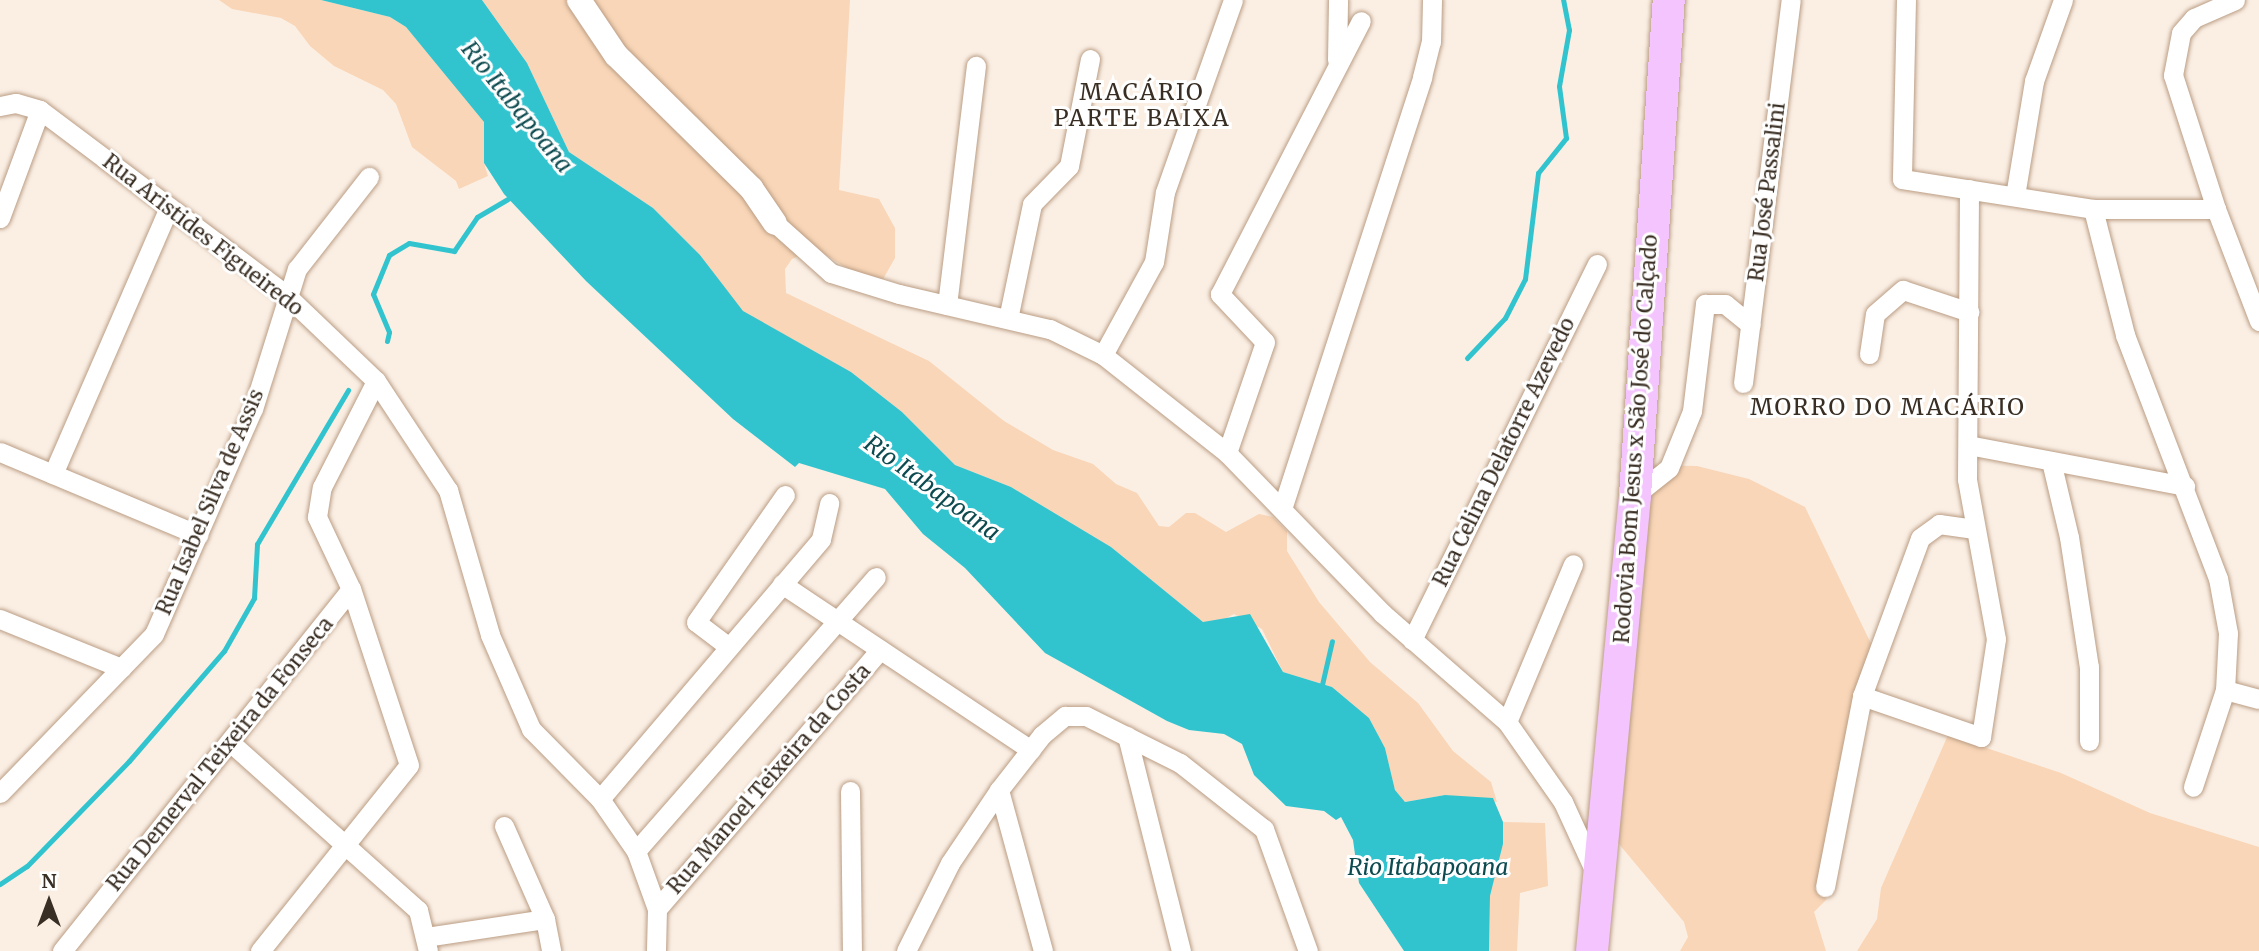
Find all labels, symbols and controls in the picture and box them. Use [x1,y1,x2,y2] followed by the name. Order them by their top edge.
[456,36,578,178] water label: Rio Itabapoana
[1055,78,1229,132] district label: MACÁRIO PARTE BAIXA
[1744,101,1790,283] street label: Rua José Passalini
[98,149,308,321] street label: Rua Aristides Figueiredo
[1609,234,1663,644] street label: Rodovia Bom Jesus x São José do Calçado
[1428,313,1580,591] street label: Rua Celina Delatorre Azevedo
[151,385,269,619] street label: Rua Isabel Silva de Assis
[1752,393,2024,421] district label: MORRO DO MACÁRIO
[859,430,1005,546] water label: Rio Itabapoana
[102,612,338,896] street label: Rua Demerval Teixeira da Fonseca
[662,659,876,899] street label: Rua Manoel Teixeira da Costa
[1348,853,1508,881] water label: Rio Itabapoana
[14,867,84,937] north arrow
[41,869,57,893] text: N

